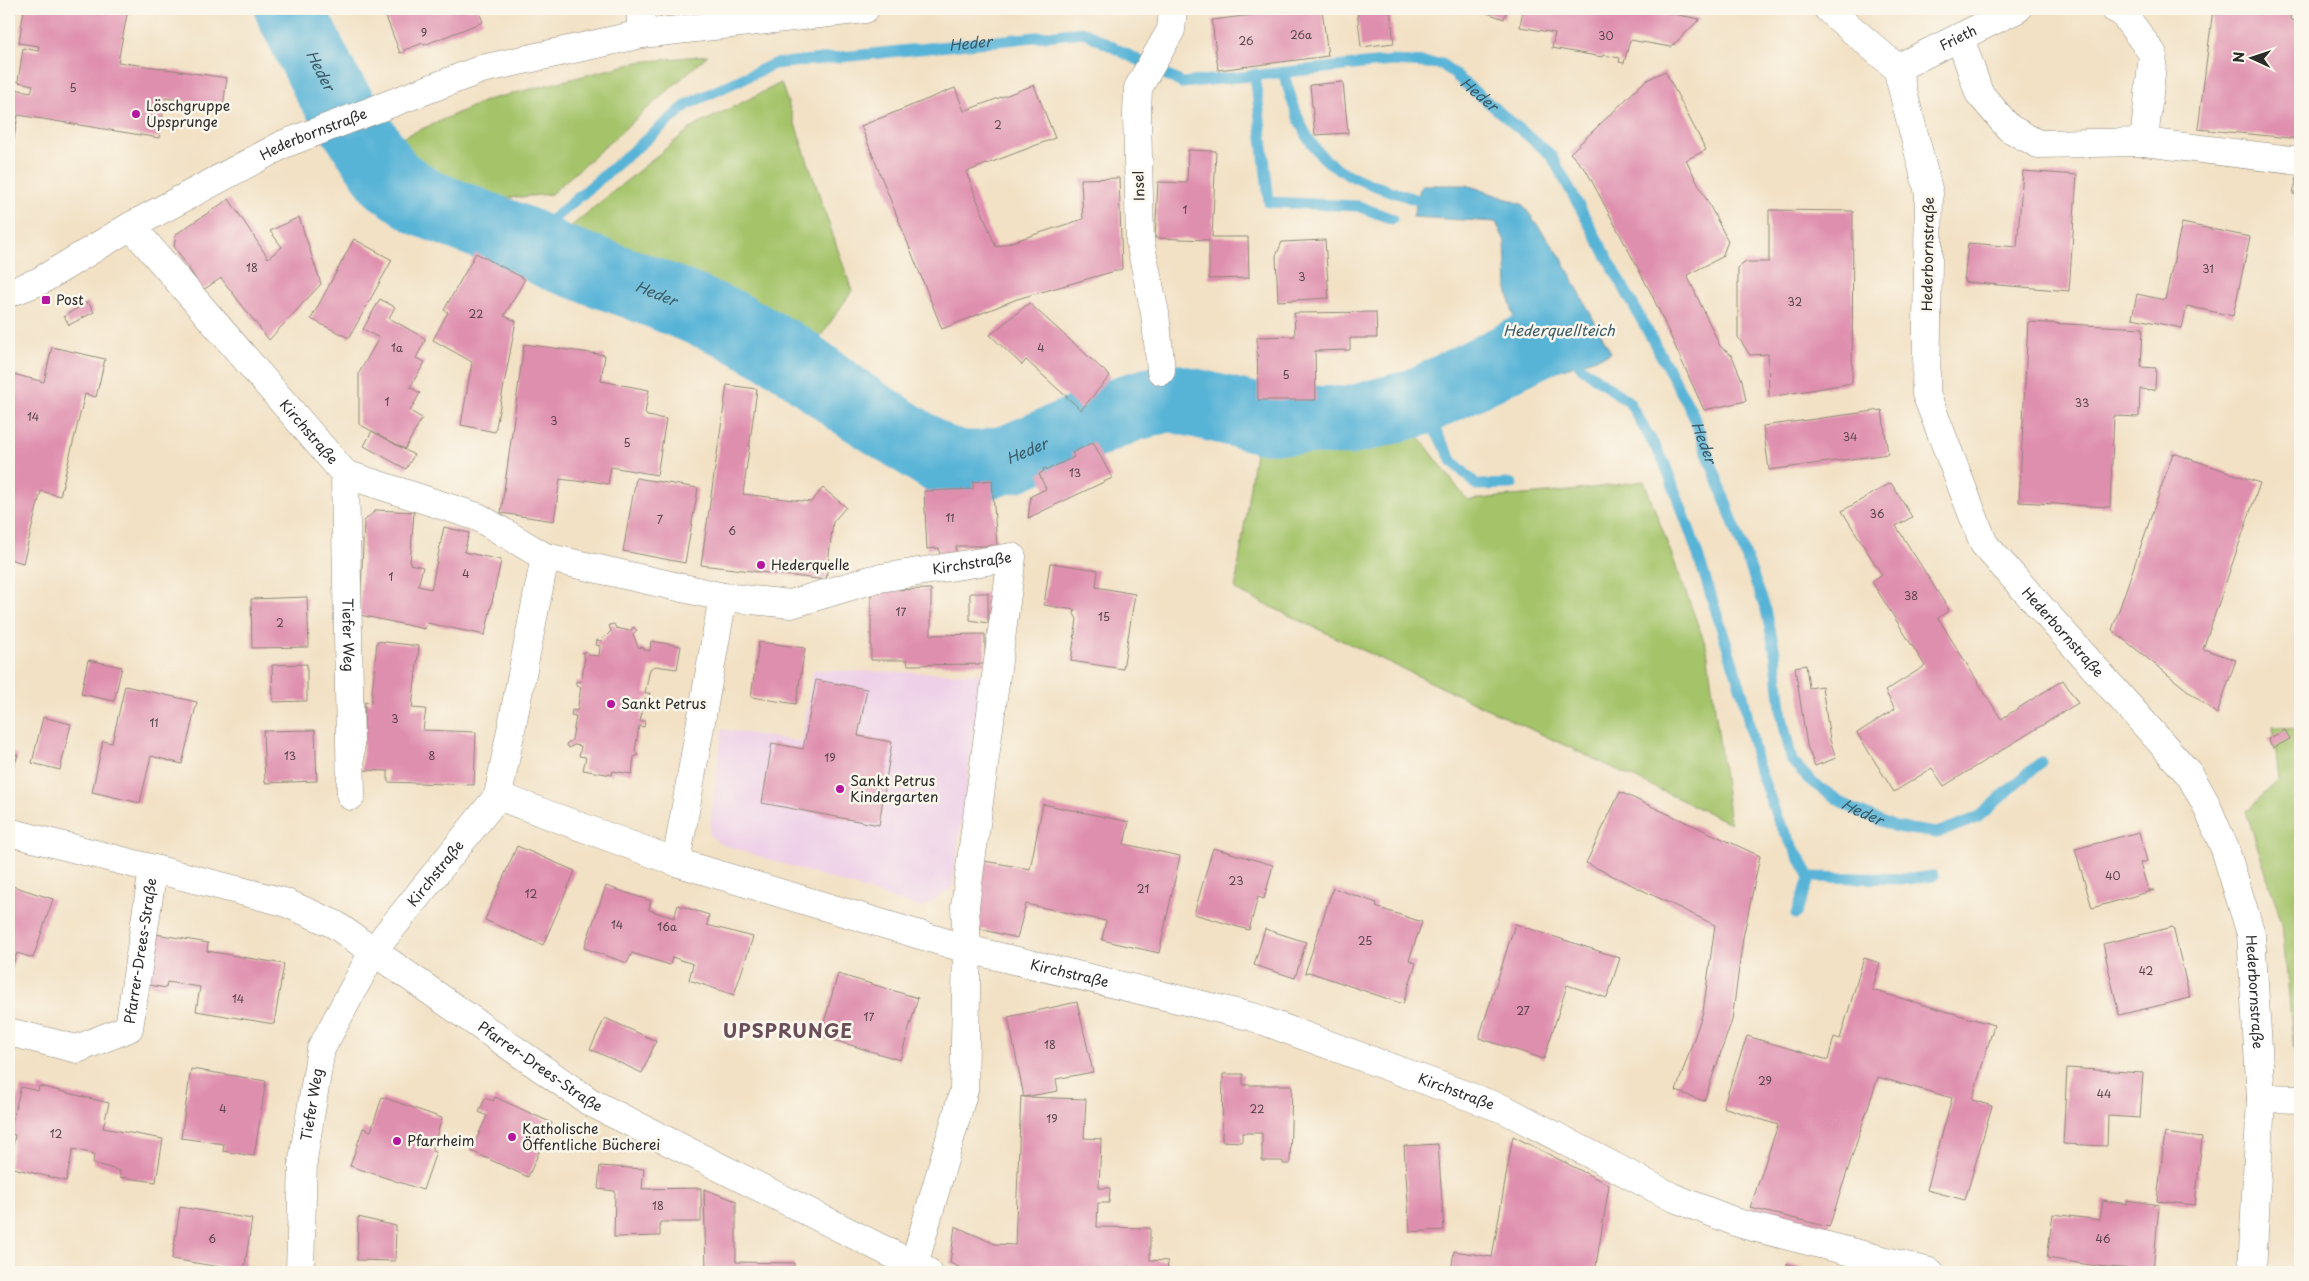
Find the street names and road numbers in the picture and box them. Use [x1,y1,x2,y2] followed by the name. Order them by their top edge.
[1936,20,1980,56] street label: Frieth
[256,103,370,165] street label: Hederbornstraße
[1127,171,1150,201] street label: Insel
[1916,197,1939,311] street label: Hederbornstraße
[275,394,343,469] street label: Kirchstraße
[931,546,1013,580] street label: Kirchstraße
[2017,582,2109,682] street label: Hederbornstraße
[337,598,360,672] street label: Tiefer Weg
[402,835,468,911] street label: Kirchstraße
[119,877,162,1025] street label: Pfarrer-Drees-Straße
[2241,934,2269,1049] street label: Hederbornstraße
[1028,953,1111,992] street label: Kirchstraße
[474,1016,606,1117] street label: Pfarrer-Drees-Straße
[295,1067,328,1143] street label: Tiefer Weg
[1415,1068,1498,1115] street label: Kirchstraße

